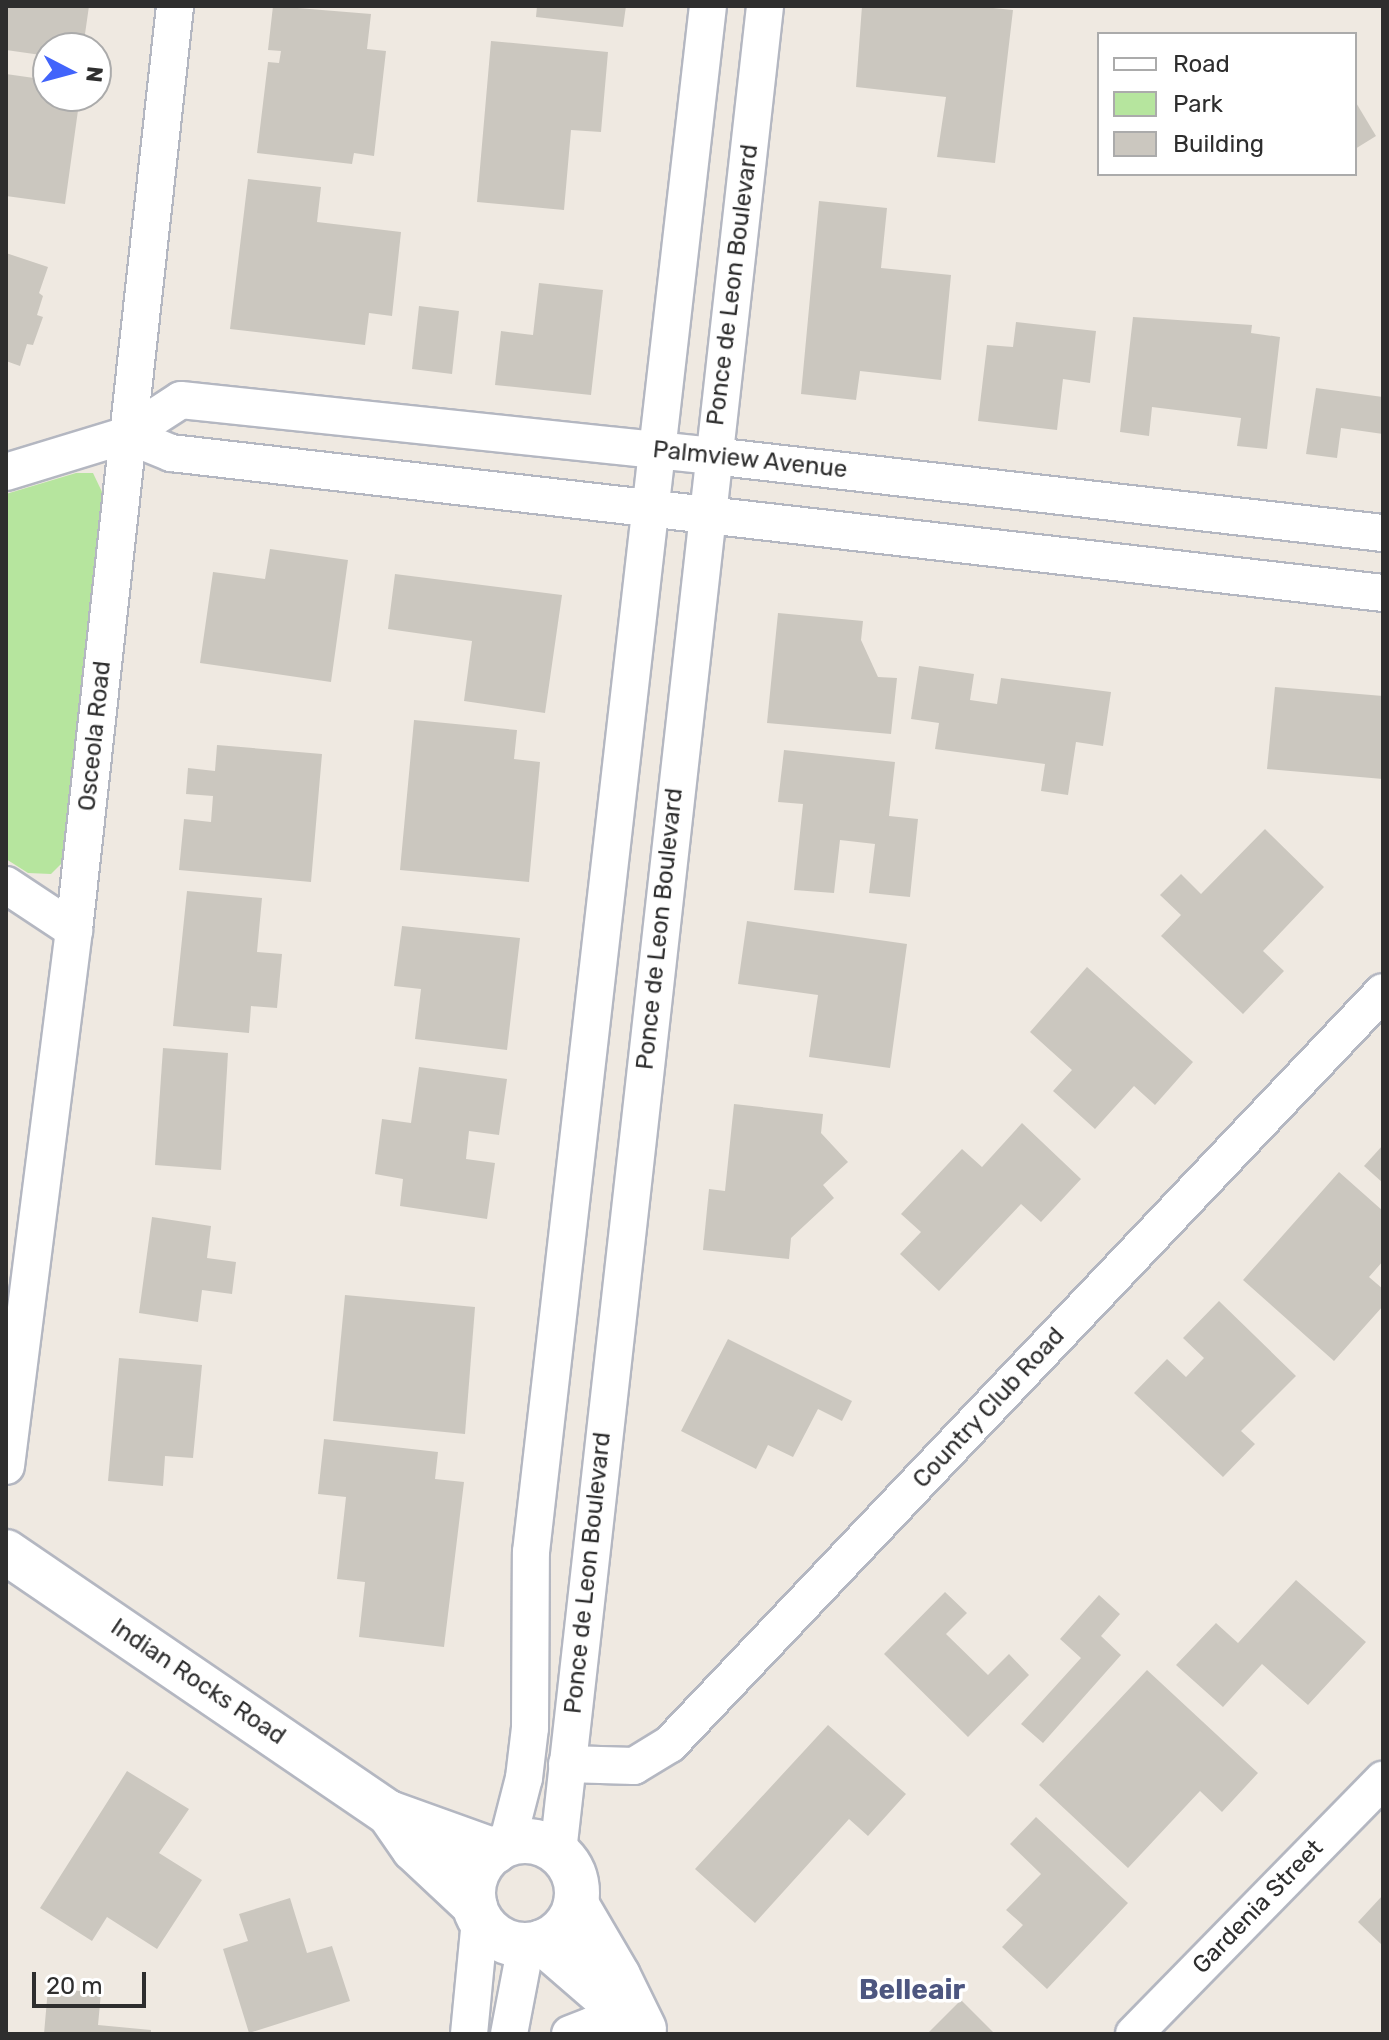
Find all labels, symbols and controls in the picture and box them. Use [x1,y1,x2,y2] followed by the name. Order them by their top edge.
[32,32,112,112] north arrow
[1097,32,1357,176] legend
[1173,50,1230,78] text: Road
[80,65,109,84] text: N
[1173,90,1223,118] text: Park
[1173,130,1264,158] text: Building
[701,143,765,427] street label: Ponce de Leon Boulevard
[651,435,849,485] street label: Palmview Avenue
[73,660,117,812] street label: Osceola Road
[631,787,689,1071] street label: Ponce de Leon Boulevard
[907,1322,1071,1494] street label: Country Club Road
[559,1431,617,1715] street label: Ponce de Leon Boulevard
[105,1613,291,1751] street label: Indian Rocks Road
[1187,1834,1329,1980] street label: Gardenia Street
[36,1956,150,2006] scale bar
[46,1972,103,2000] text: 20 m
[859,1973,965,2007] district label: Belleair

